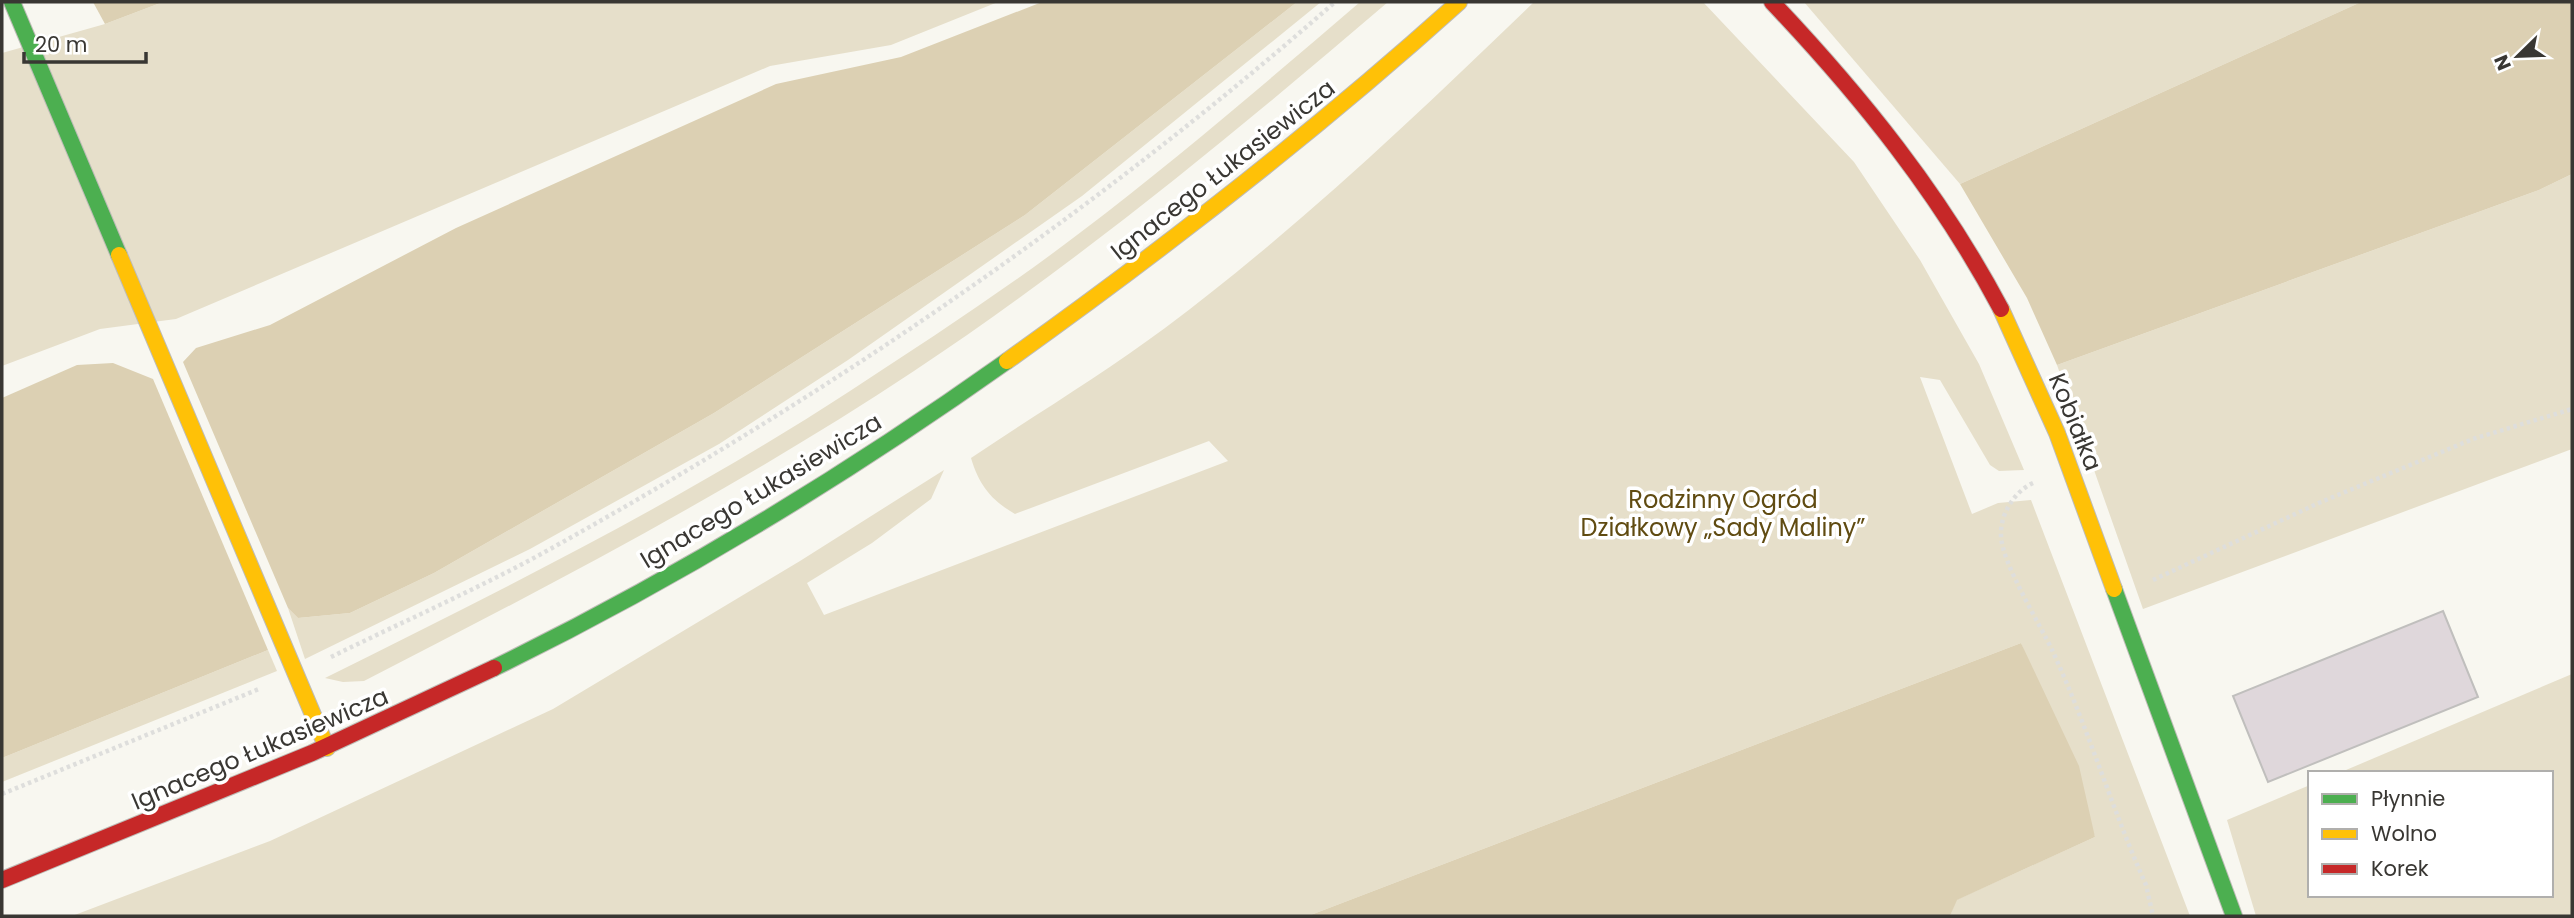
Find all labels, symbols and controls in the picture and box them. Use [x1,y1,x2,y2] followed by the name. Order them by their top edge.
[24,21,147,65] scale bar
[2483,21,2553,91] north arrow
[35,30,88,59] text: 20 m
[2488,51,2518,74] text: N
[1104,72,1342,268] street label: Ignacego Łukasiewicza
[2041,368,2110,476] street label: Kobiałka
[634,405,888,576] street label: Ignacego Łukasiewicza
[1581,483,1865,544] park label: Rodzinny Ogród Działkowy „Sady Maliny”
[126,679,393,818] street label: Ignacego Łukasiewicza
[2308,771,2553,897] legend
[2371,784,2445,813] text: Płynnie
[2371,819,2437,848] text: Wolno
[2371,854,2429,883] text: Korek

